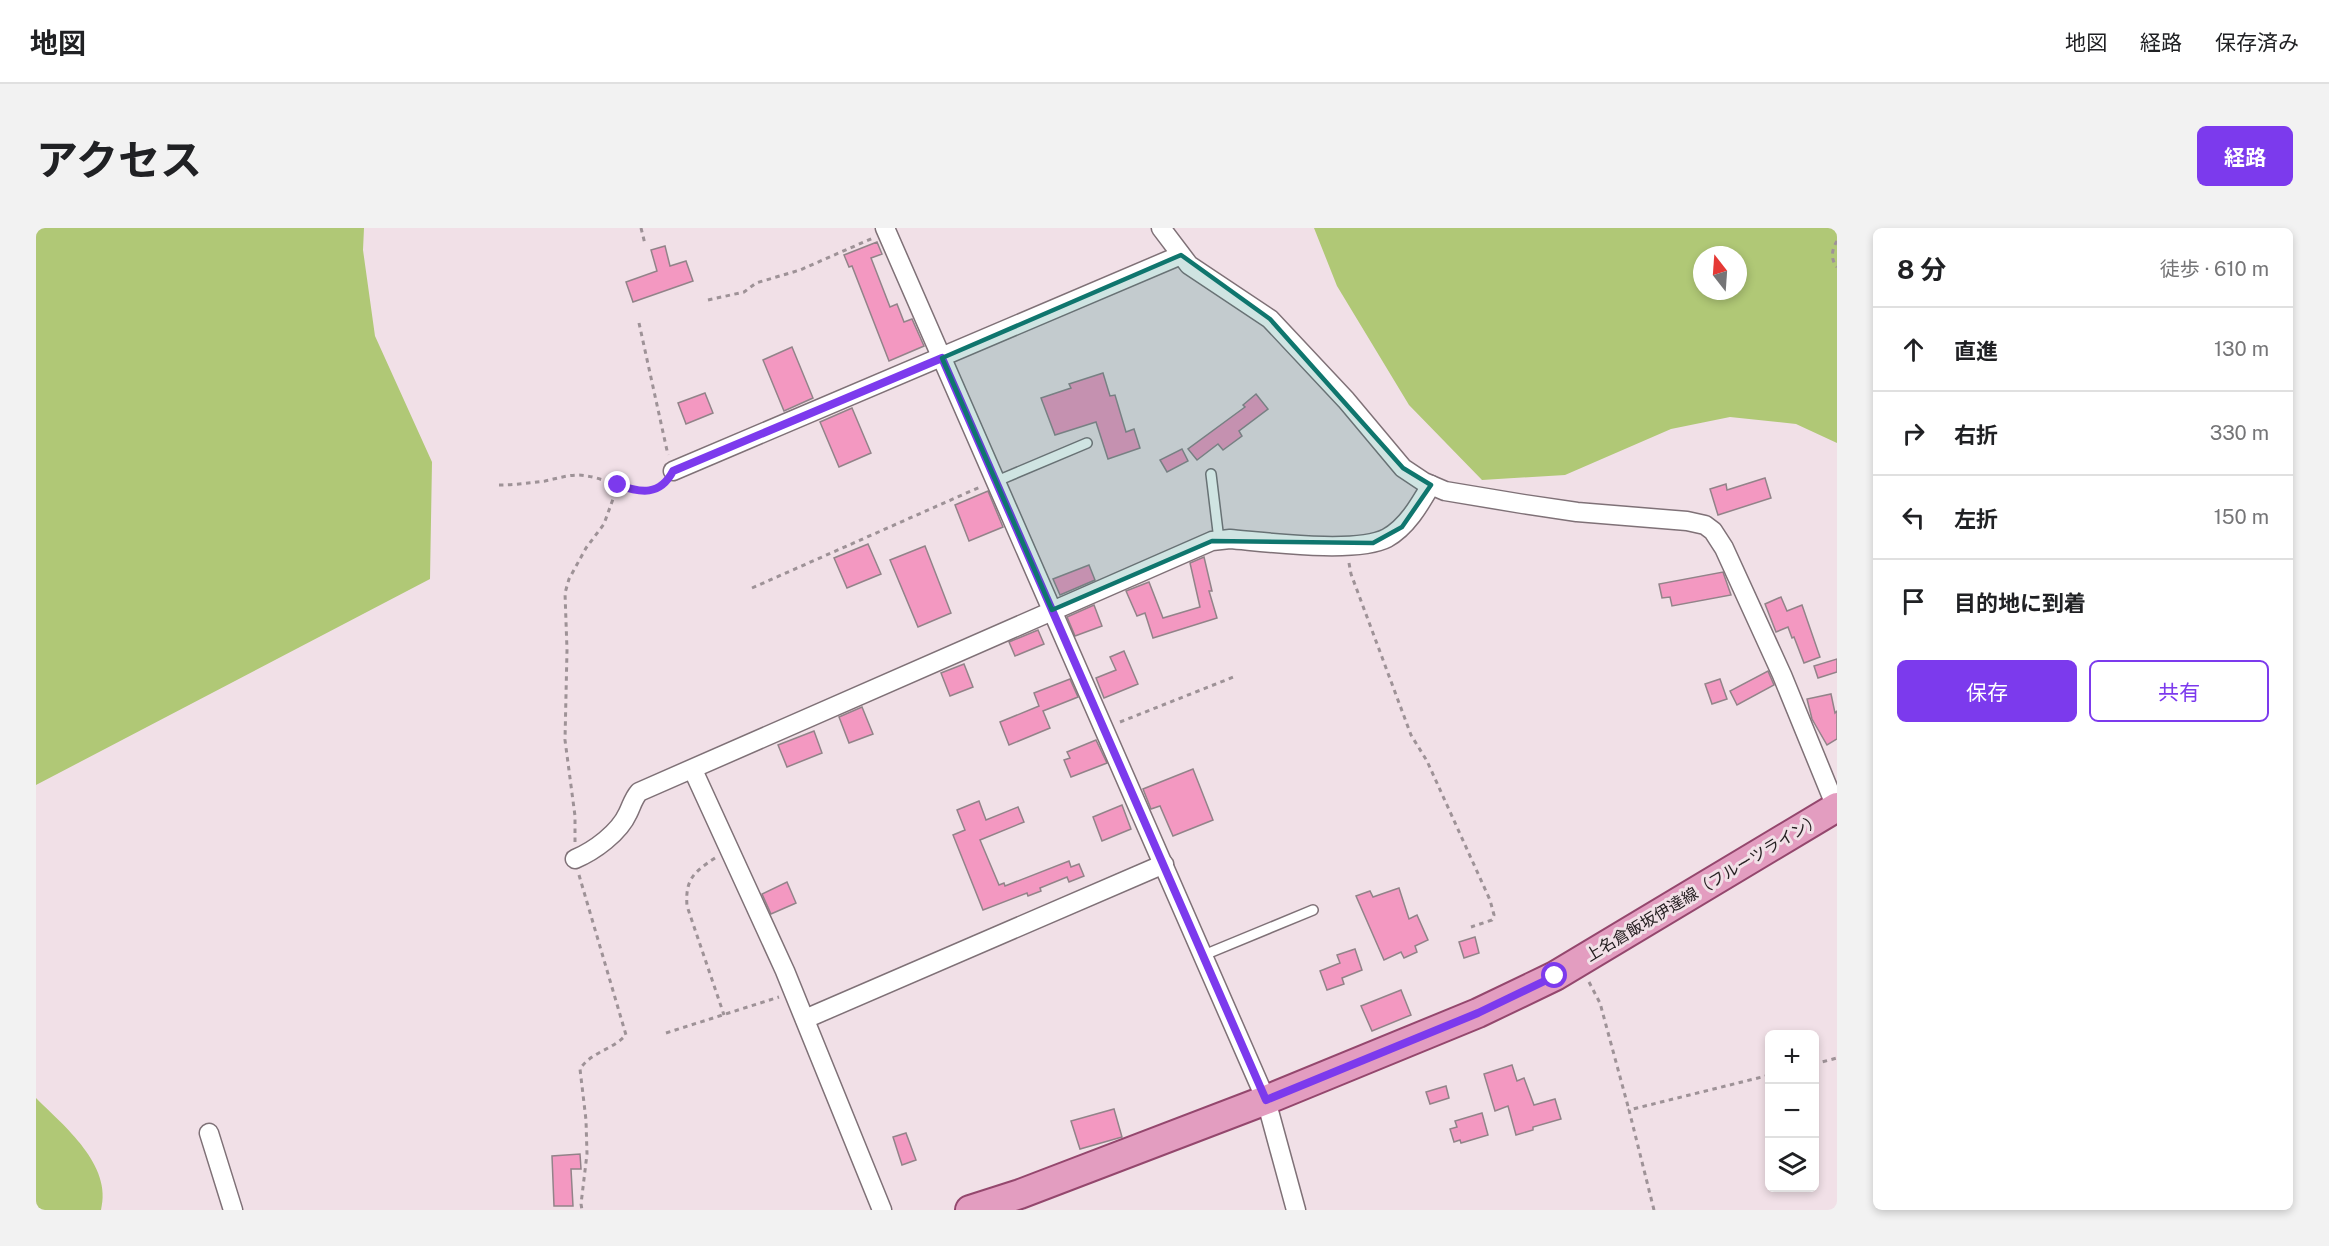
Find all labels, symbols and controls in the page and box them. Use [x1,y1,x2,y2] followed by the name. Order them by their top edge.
[30,26,86,59] text: 地図
[2065,30,2107,55] text: 地図
[2140,30,2182,55] text: 経路
[2215,30,2299,55] text: 保存済み
[2197,126,2293,186] button: 経路
[36,135,202,184] text: アクセス
[1693,246,1747,300] north arrow
[1897,254,1946,285] text: 8 分
[2160,257,2269,281] text: 徒歩 · 610 m
[1897,333,1930,366] icon: ahead
[2214,337,2269,361] text: 130 m
[1954,338,1998,364] text: 直進
[1897,417,1930,450] icon: right
[2210,421,2269,445] text: 330 m
[1954,422,1998,448] text: 右折
[604,471,630,497] route end
[1897,501,1930,534] icon: left
[2214,505,2269,529] text: 150 m
[1954,506,1998,532] text: 左折
[1897,585,1930,618] icon: arrive
[1954,590,2086,616] text: 目的地に到着
[1897,660,2077,722] button: 保存
[2089,660,2269,722] button: 共有
[1582,809,1825,966] street label: 上名倉飯坂伊達線（フルーツライン）
[1541,962,1567,988] route start
[1765,1030,1819,1192] map controls
[1765,1030,1819,1084] button: +
[1765,1084,1819,1138] button: −
[1765,1138,1819,1192] button: layers

